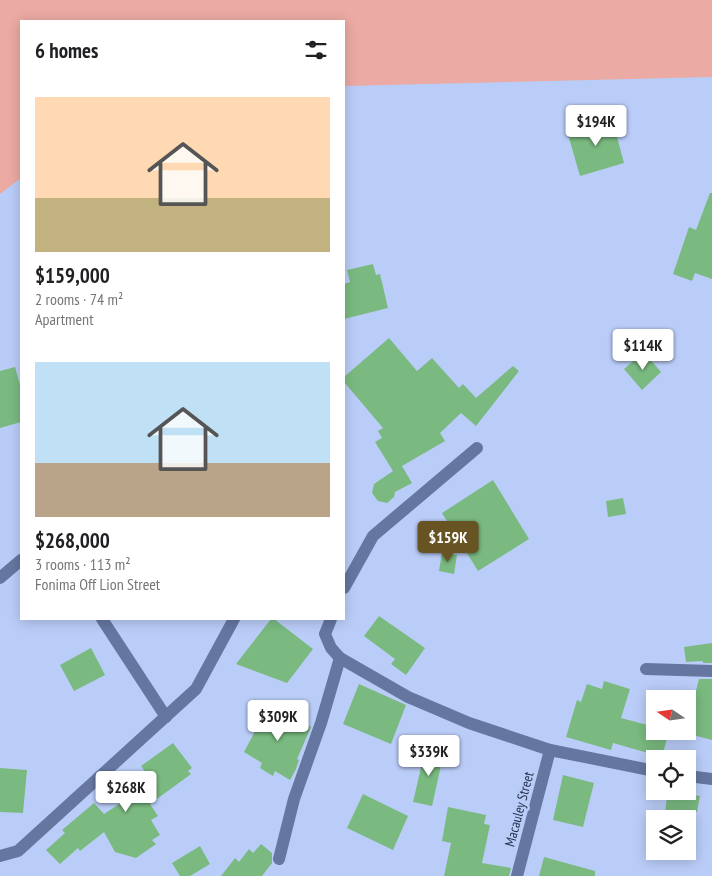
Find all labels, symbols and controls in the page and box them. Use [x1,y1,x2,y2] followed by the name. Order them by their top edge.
[302,36,330,64] icon: filters
[35,37,98,64] text: 6 homes
[561,104,631,147] pin: $194K
[577,111,615,131] text: $194K
[138,129,228,219] icon: home
[35,262,110,289] text: $159,000
[35,289,123,309] text: 2 rooms · 74 m²
[35,309,94,329] text: Apartment
[608,328,678,371] pin: $114K
[624,335,662,355] text: $114K
[138,394,228,484] icon: home
[413,520,483,563] pin: $159K
[35,527,110,554] text: $268,000
[429,527,467,547] text: $159K
[35,554,131,574] text: 3 rooms · 113 m²
[35,574,160,594] text: Fonima Off Lion Street
[646,690,696,740] north arrow
[646,690,696,860] map controls
[243,700,313,742] pin: $309K
[259,706,297,726] text: $309K
[394,734,464,777] pin: $339K
[410,741,448,761] text: $339K
[646,750,696,800] button: locate
[500,769,538,848] street label: Macauley Street
[91,770,161,813] pin: $268K
[107,777,145,797] text: $268K
[646,810,696,860] button: layers

